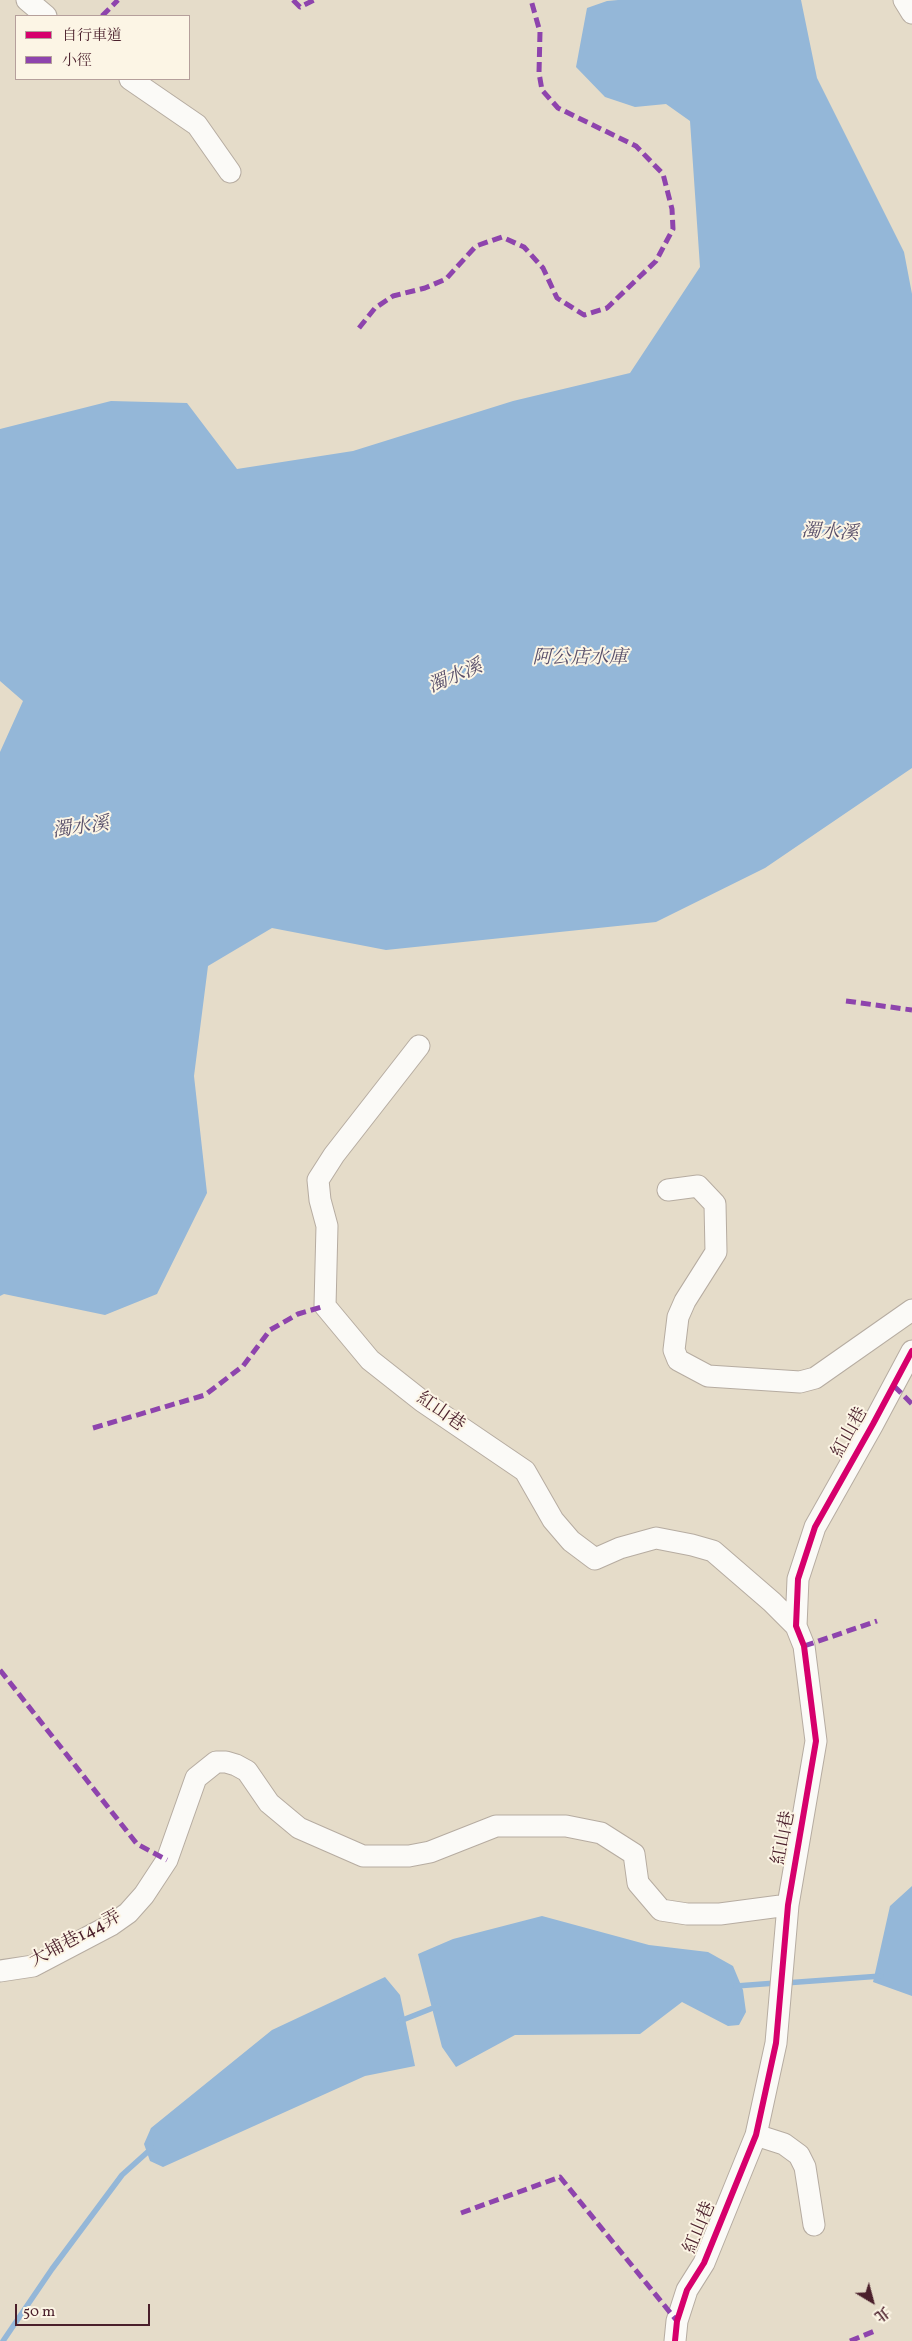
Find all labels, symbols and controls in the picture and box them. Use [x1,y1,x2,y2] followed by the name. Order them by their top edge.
[15,15,190,80] legend
[62,26,122,47] text: 自行車道
[62,51,92,72] text: 小徑
[801,521,859,547] water label: 濁水溪
[533,649,627,671] water label: 阿公店水庫
[425,656,487,700] water label: 濁水溪
[51,814,111,844] water label: 濁水溪
[412,1389,468,1437] street label: 紅山巷
[828,1404,874,1462] street label: 紅山巷
[769,1809,801,1867] street label: 紅山巷
[27,1907,125,1973] street label: 大埔巷144弄
[681,2199,721,2257] street label: 紅山巷
[847,2276,897,2326] north arrow
[18,2294,152,2326] scale bar
[23,2302,55,2323] text: 50 m
[870,2302,893,2325] text: 北

